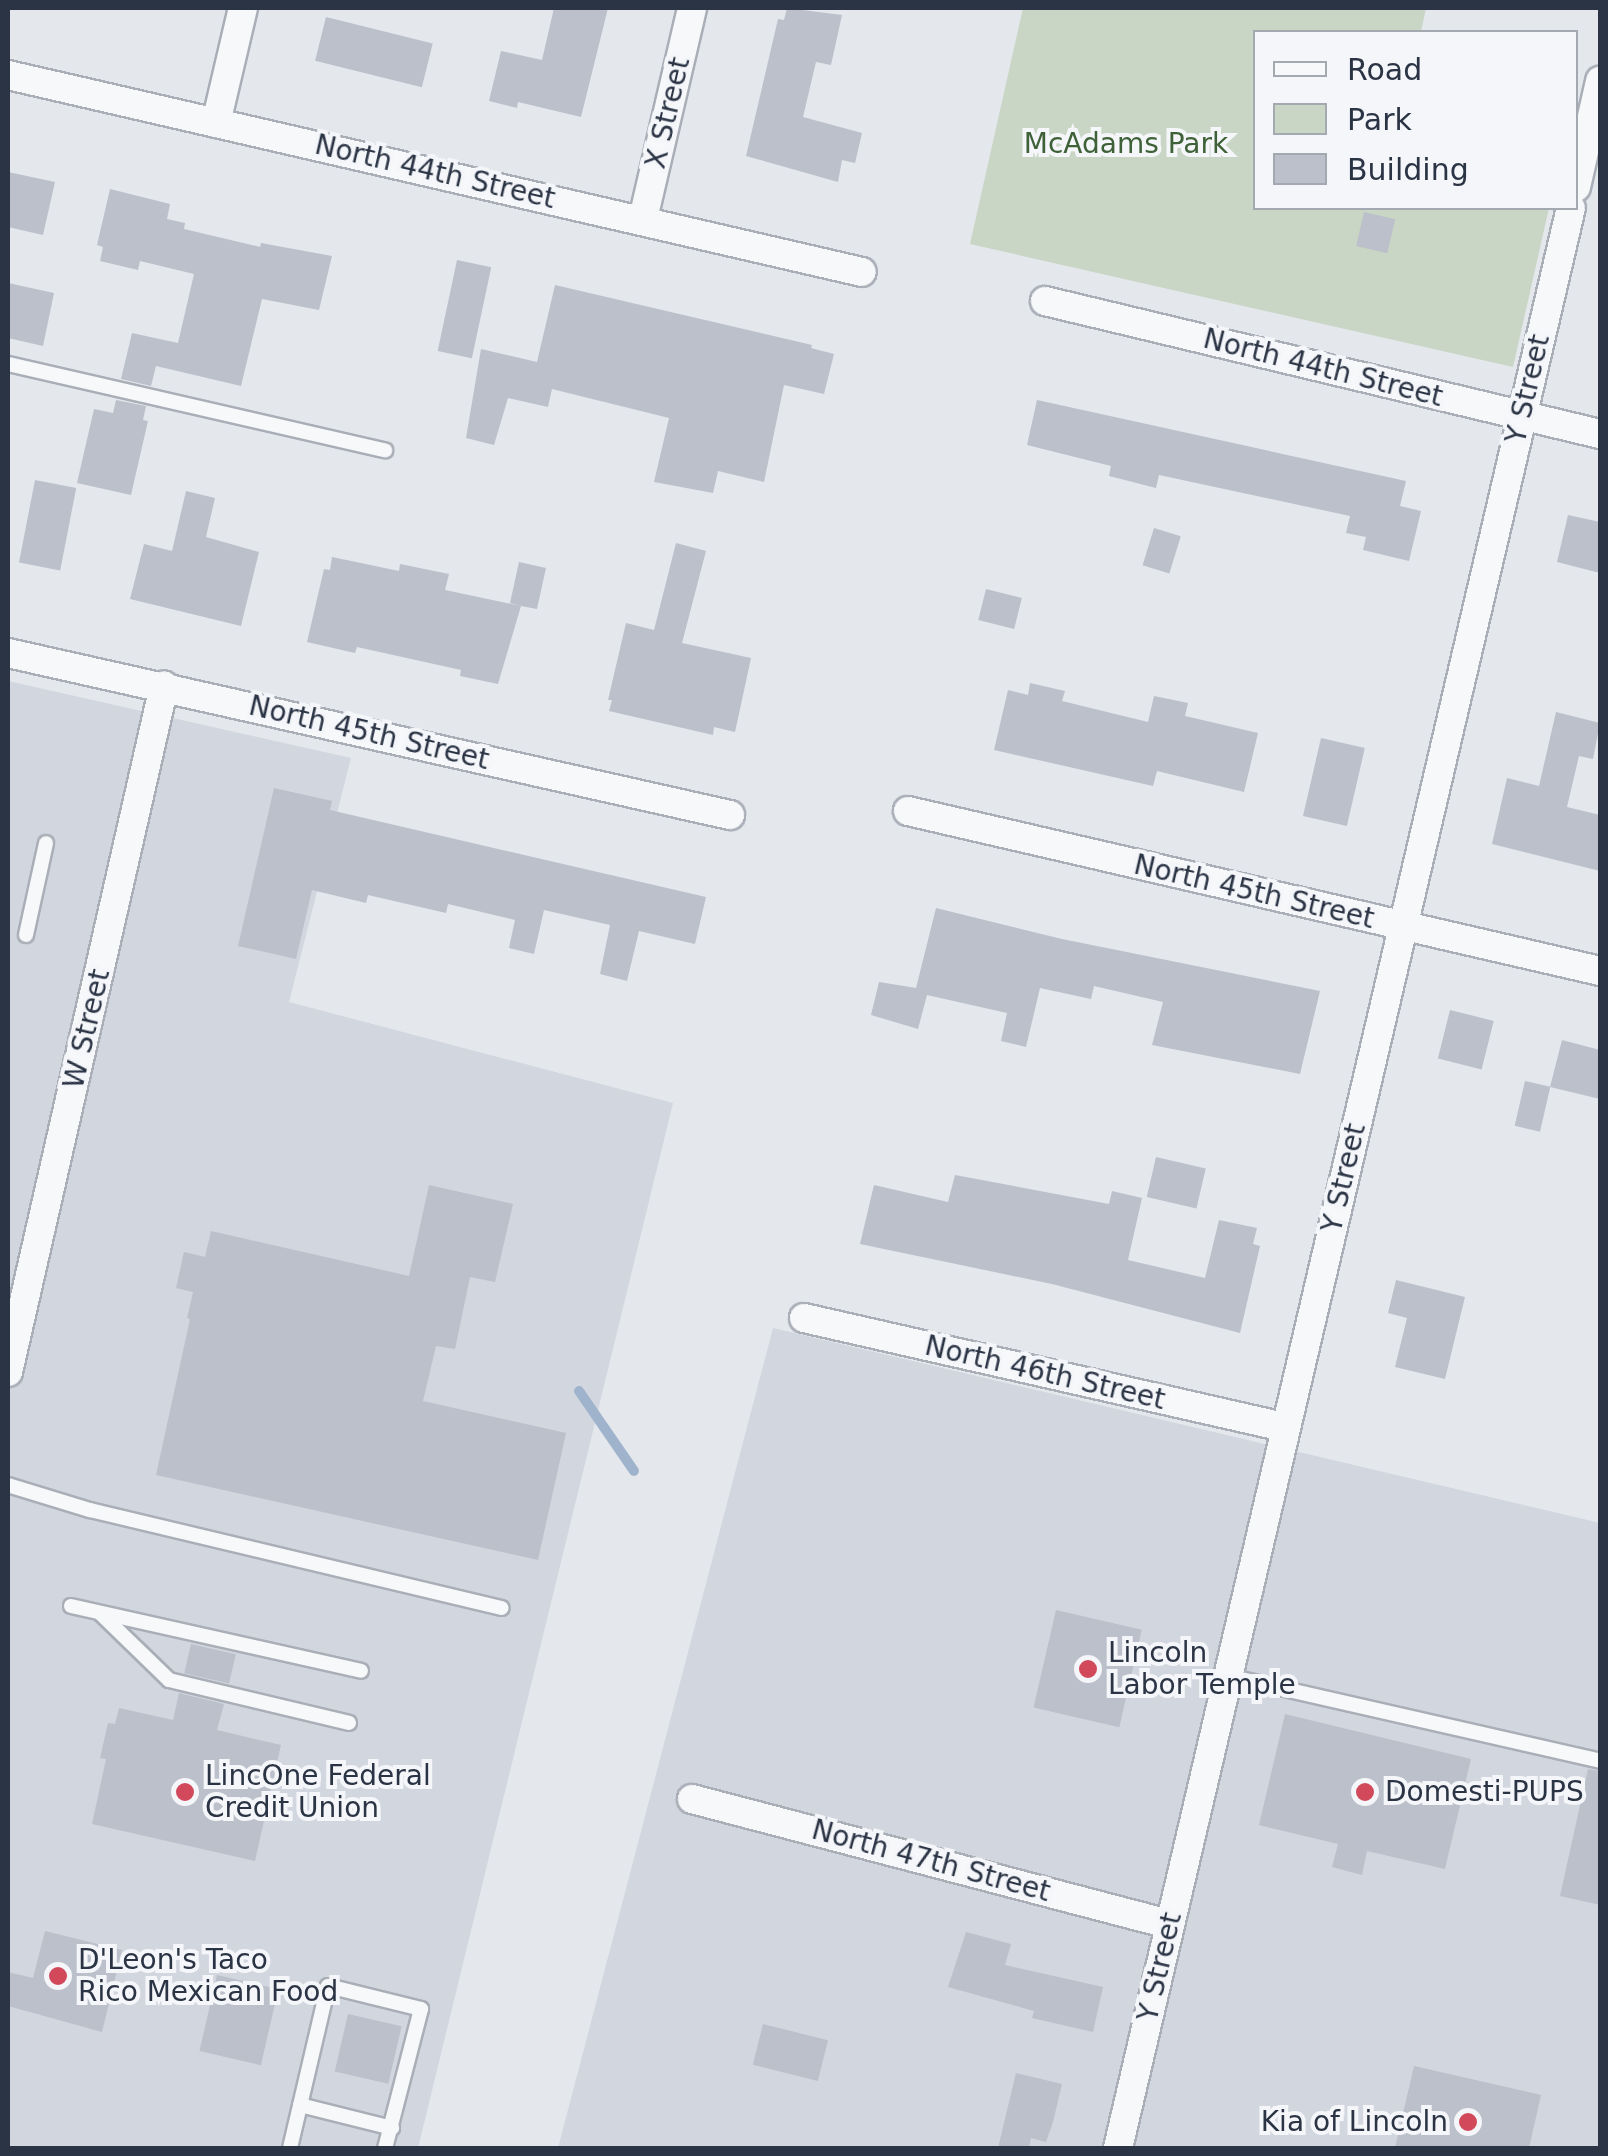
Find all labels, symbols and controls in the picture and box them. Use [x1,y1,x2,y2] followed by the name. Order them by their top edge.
[1253,30,1578,210] legend
[1347,52,1422,87] text: Road
[639,54,697,172] street label: X Street
[1347,102,1412,137] text: Park
[1024,127,1228,161] park label: McAdams Park
[312,128,558,216] street label: North 44th Street
[1347,152,1469,187] text: Building
[1200,322,1446,414] street label: North 44th Street
[1499,331,1557,447] street label: Y Street
[246,689,492,777] street label: North 45th Street
[1131,848,1377,936] street label: North 45th Street
[57,966,117,1092] street label: W Street
[1315,1120,1373,1236] street label: Y Street
[922,1329,1168,1417] street label: North 46th Street
[1108,1636,1296,1702] place label: Lincoln Labor Temple
[1077,1658,1099,1680] marker: Lincoln Labor Temple
[205,1759,431,1825] place label: LincOne Federal Credit Union
[1385,1775,1584,1809] place label: Domesti-PUPS
[174,1781,196,1803] marker: LincOne Federal Credit Union
[1354,1781,1376,1803] marker: Domesti-PUPS
[808,1813,1054,1909] street label: North 47th Street
[1131,1909,1189,2025] street label: Y Street
[78,1943,338,2009] place label: D'Leon's Taco Rico Mexican Food
[47,1965,69,1987] marker: D'Leon's Taco Rico Mexican Food
[1261,2105,1448,2139] place label: Kia of Lincoln
[1457,2111,1479,2133] marker: Kia of Lincoln

